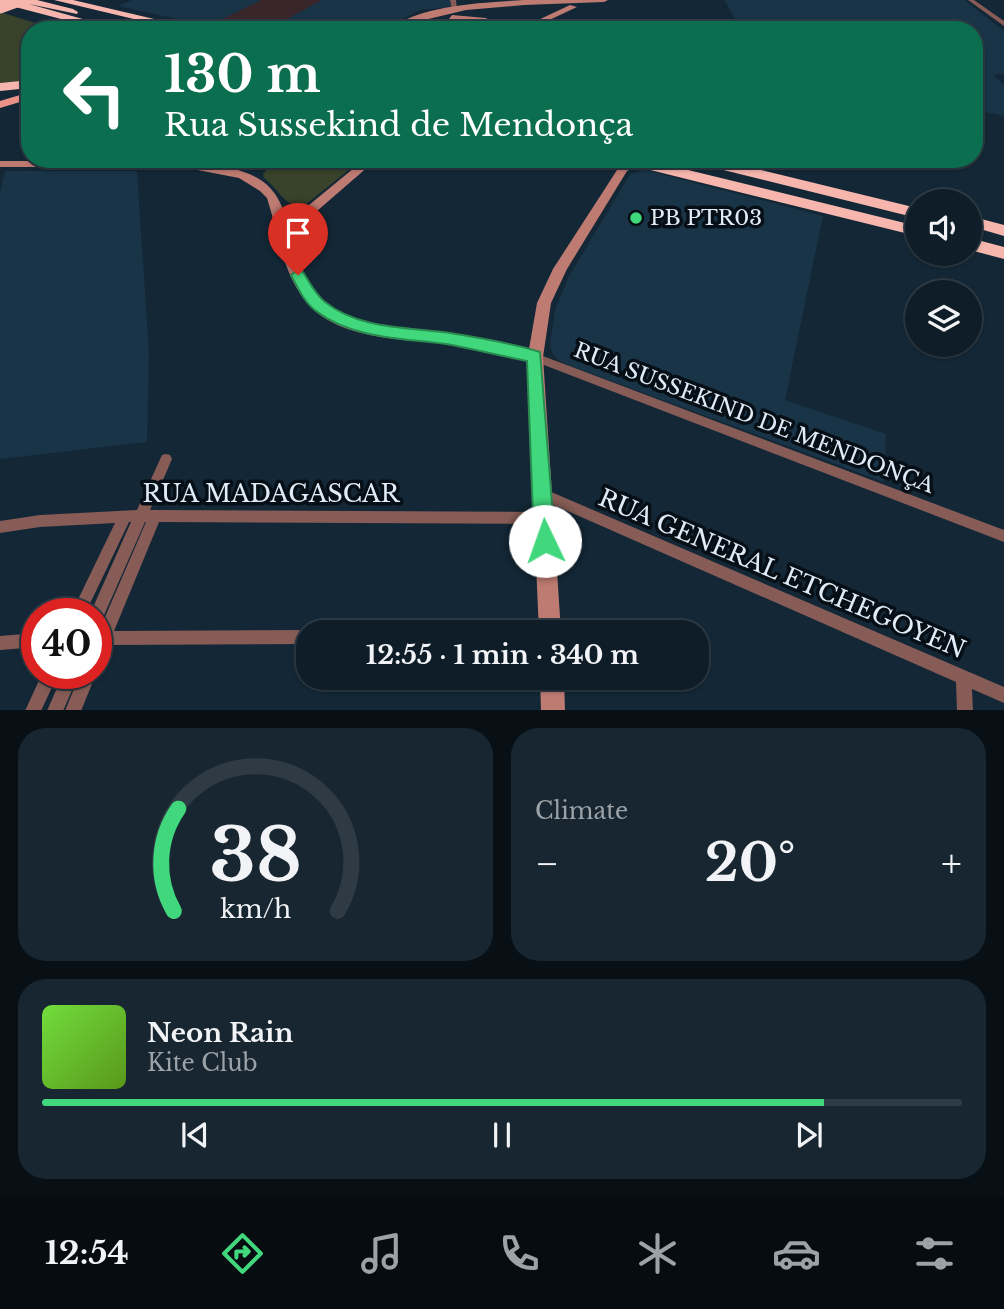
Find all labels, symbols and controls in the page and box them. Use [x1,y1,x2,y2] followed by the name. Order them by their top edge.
[164,44,321,105] text: 130 m
[49,49,140,140] icon: left
[164,105,633,145] text: Rua Sussekind de Mendonça
[905,189,982,357] map controls
[905,189,982,266] button: sound
[268,203,328,275] pin
[650,205,762,231] place label: PB PTR03
[628,210,644,226] marker: PB PTR03
[279,214,317,252] icon: arrive
[905,280,982,357] button: layers
[570,337,938,499] street label: RUA SUSSEKIND DE MENDONÇA
[142,479,401,508] street label: RUA MADAGASCAR
[594,483,970,664] street label: RUA GENERAL ETCHEGOYEN
[508,504,582,578] position arrow
[21,598,112,689] speed limit sign: 40
[366,639,639,671] text: 12:55 · 1 min · 340 m
[535,797,628,825] text: Climate
[209,810,302,901] text: 38
[705,831,795,895] text: 20°
[535,840,559,887] text: −
[941,840,962,887] text: +
[220,893,291,924] text: km/h
[147,1017,293,1049] text: Neon Rain
[147,1049,258,1077] text: Kite Club
[176,1116,214,1154] icon: previous
[483,1116,521,1154] icon: pause
[790,1116,828,1154] icon: next
[218,1229,267,1278] icon: directions
[357,1229,406,1278] icon: music
[495,1229,544,1278] icon: phone
[633,1229,682,1278] icon: climate
[772,1229,821,1278] icon: car
[910,1229,959,1278] icon: filters
[45,1233,129,1273] text: 12:54

